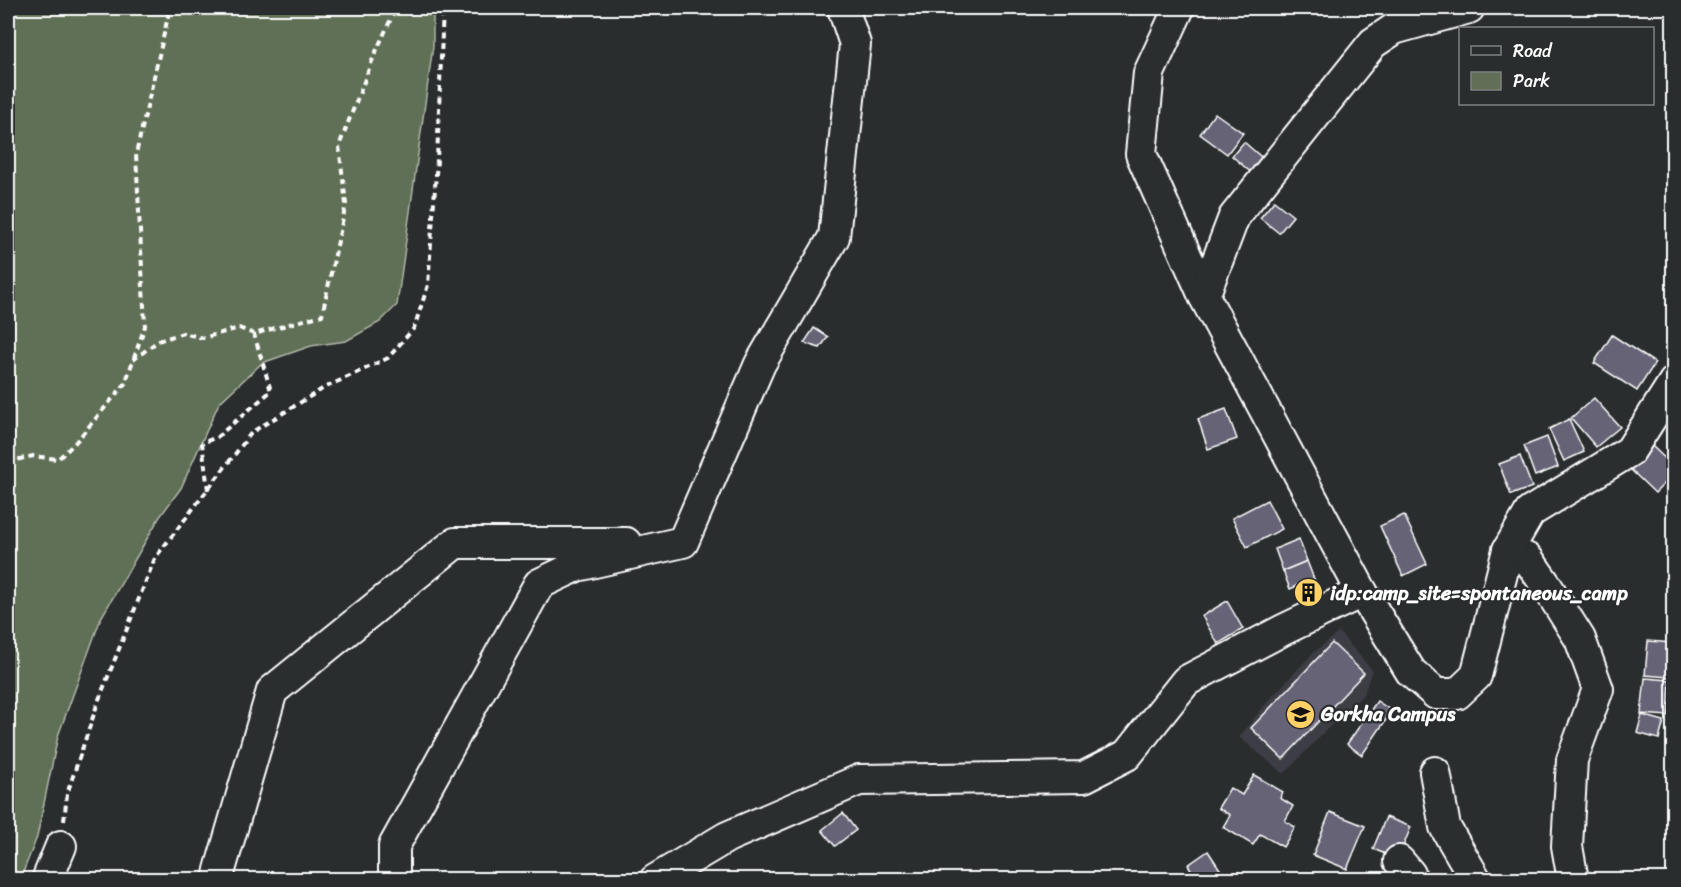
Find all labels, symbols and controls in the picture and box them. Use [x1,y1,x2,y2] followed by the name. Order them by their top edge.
[1459,27,1654,105] legend
[1513,35,1553,67] text: Road
[1513,65,1550,97] text: Park
[1330,576,1628,611] place label: idp:camp_site=spontaneous_camp
[1293,577,1325,609] building icon: idp:camp_site=spontaneous_camp
[1320,697,1456,732] place label: Gorkha Campus
[1284,698,1316,730] school or university icon: Gorkha Campus

